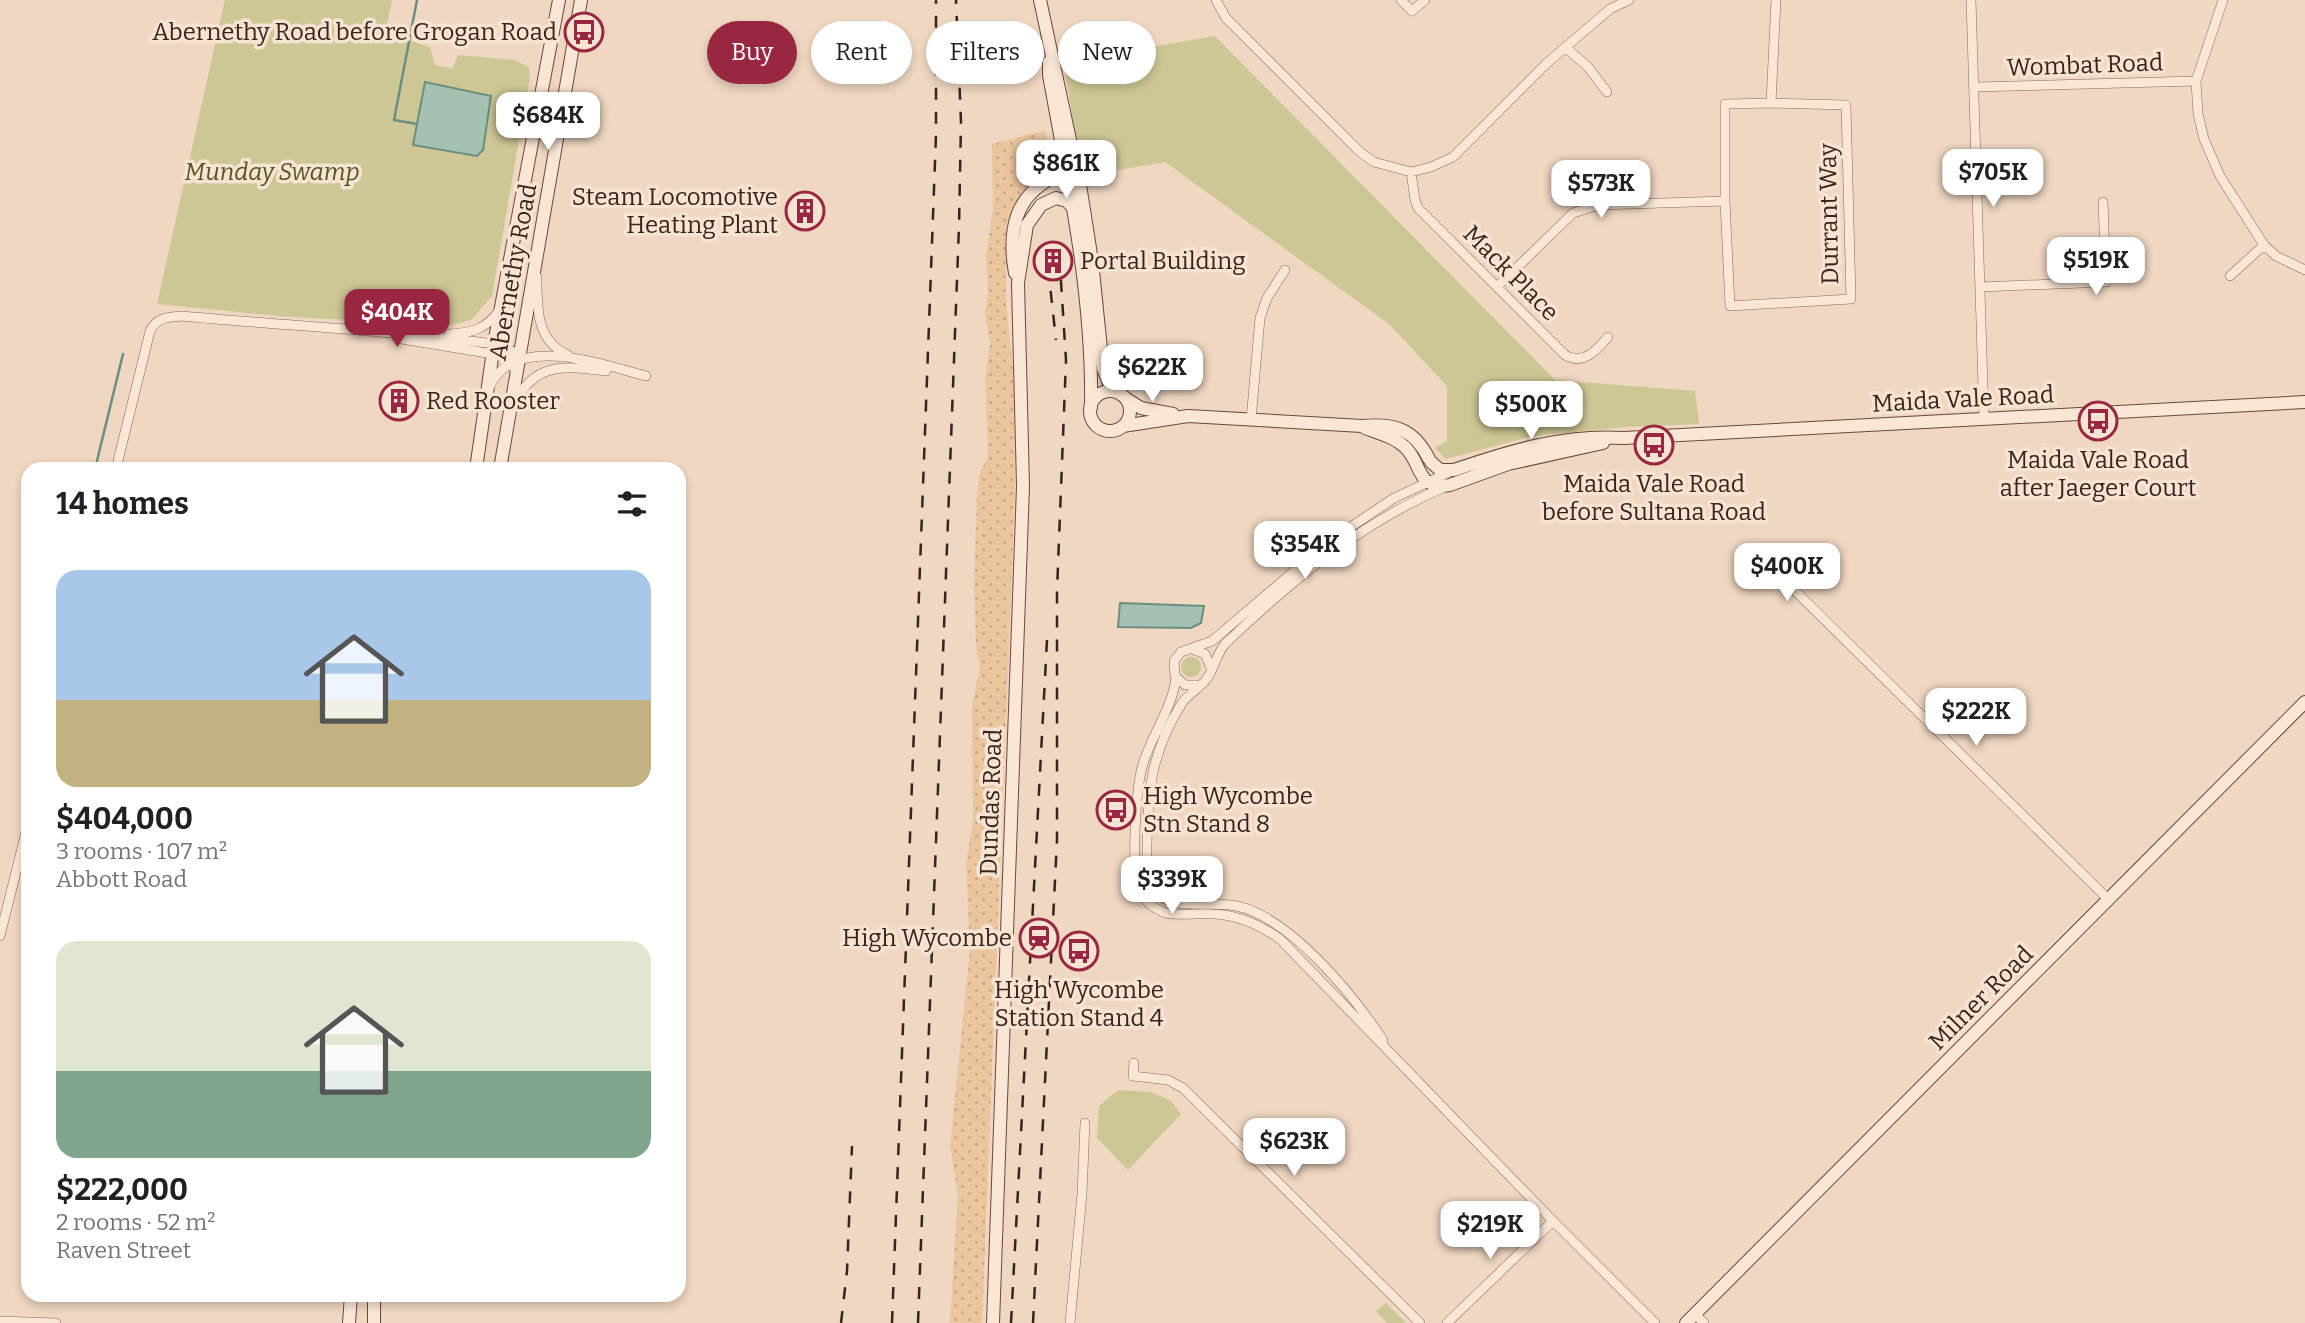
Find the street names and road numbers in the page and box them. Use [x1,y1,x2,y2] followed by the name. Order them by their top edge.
[2006,48,2164,82] street label: Wombat Road
[1814,143,1844,285] street label: Durrant Way
[484,181,542,363] street label: Abernethy Road
[1458,220,1564,326] street label: Mack Place
[1871,380,2055,418] street label: Maida Vale Road
[974,728,1008,876] street label: Dundas Road
[1923,940,2039,1056] street label: Milner Road

